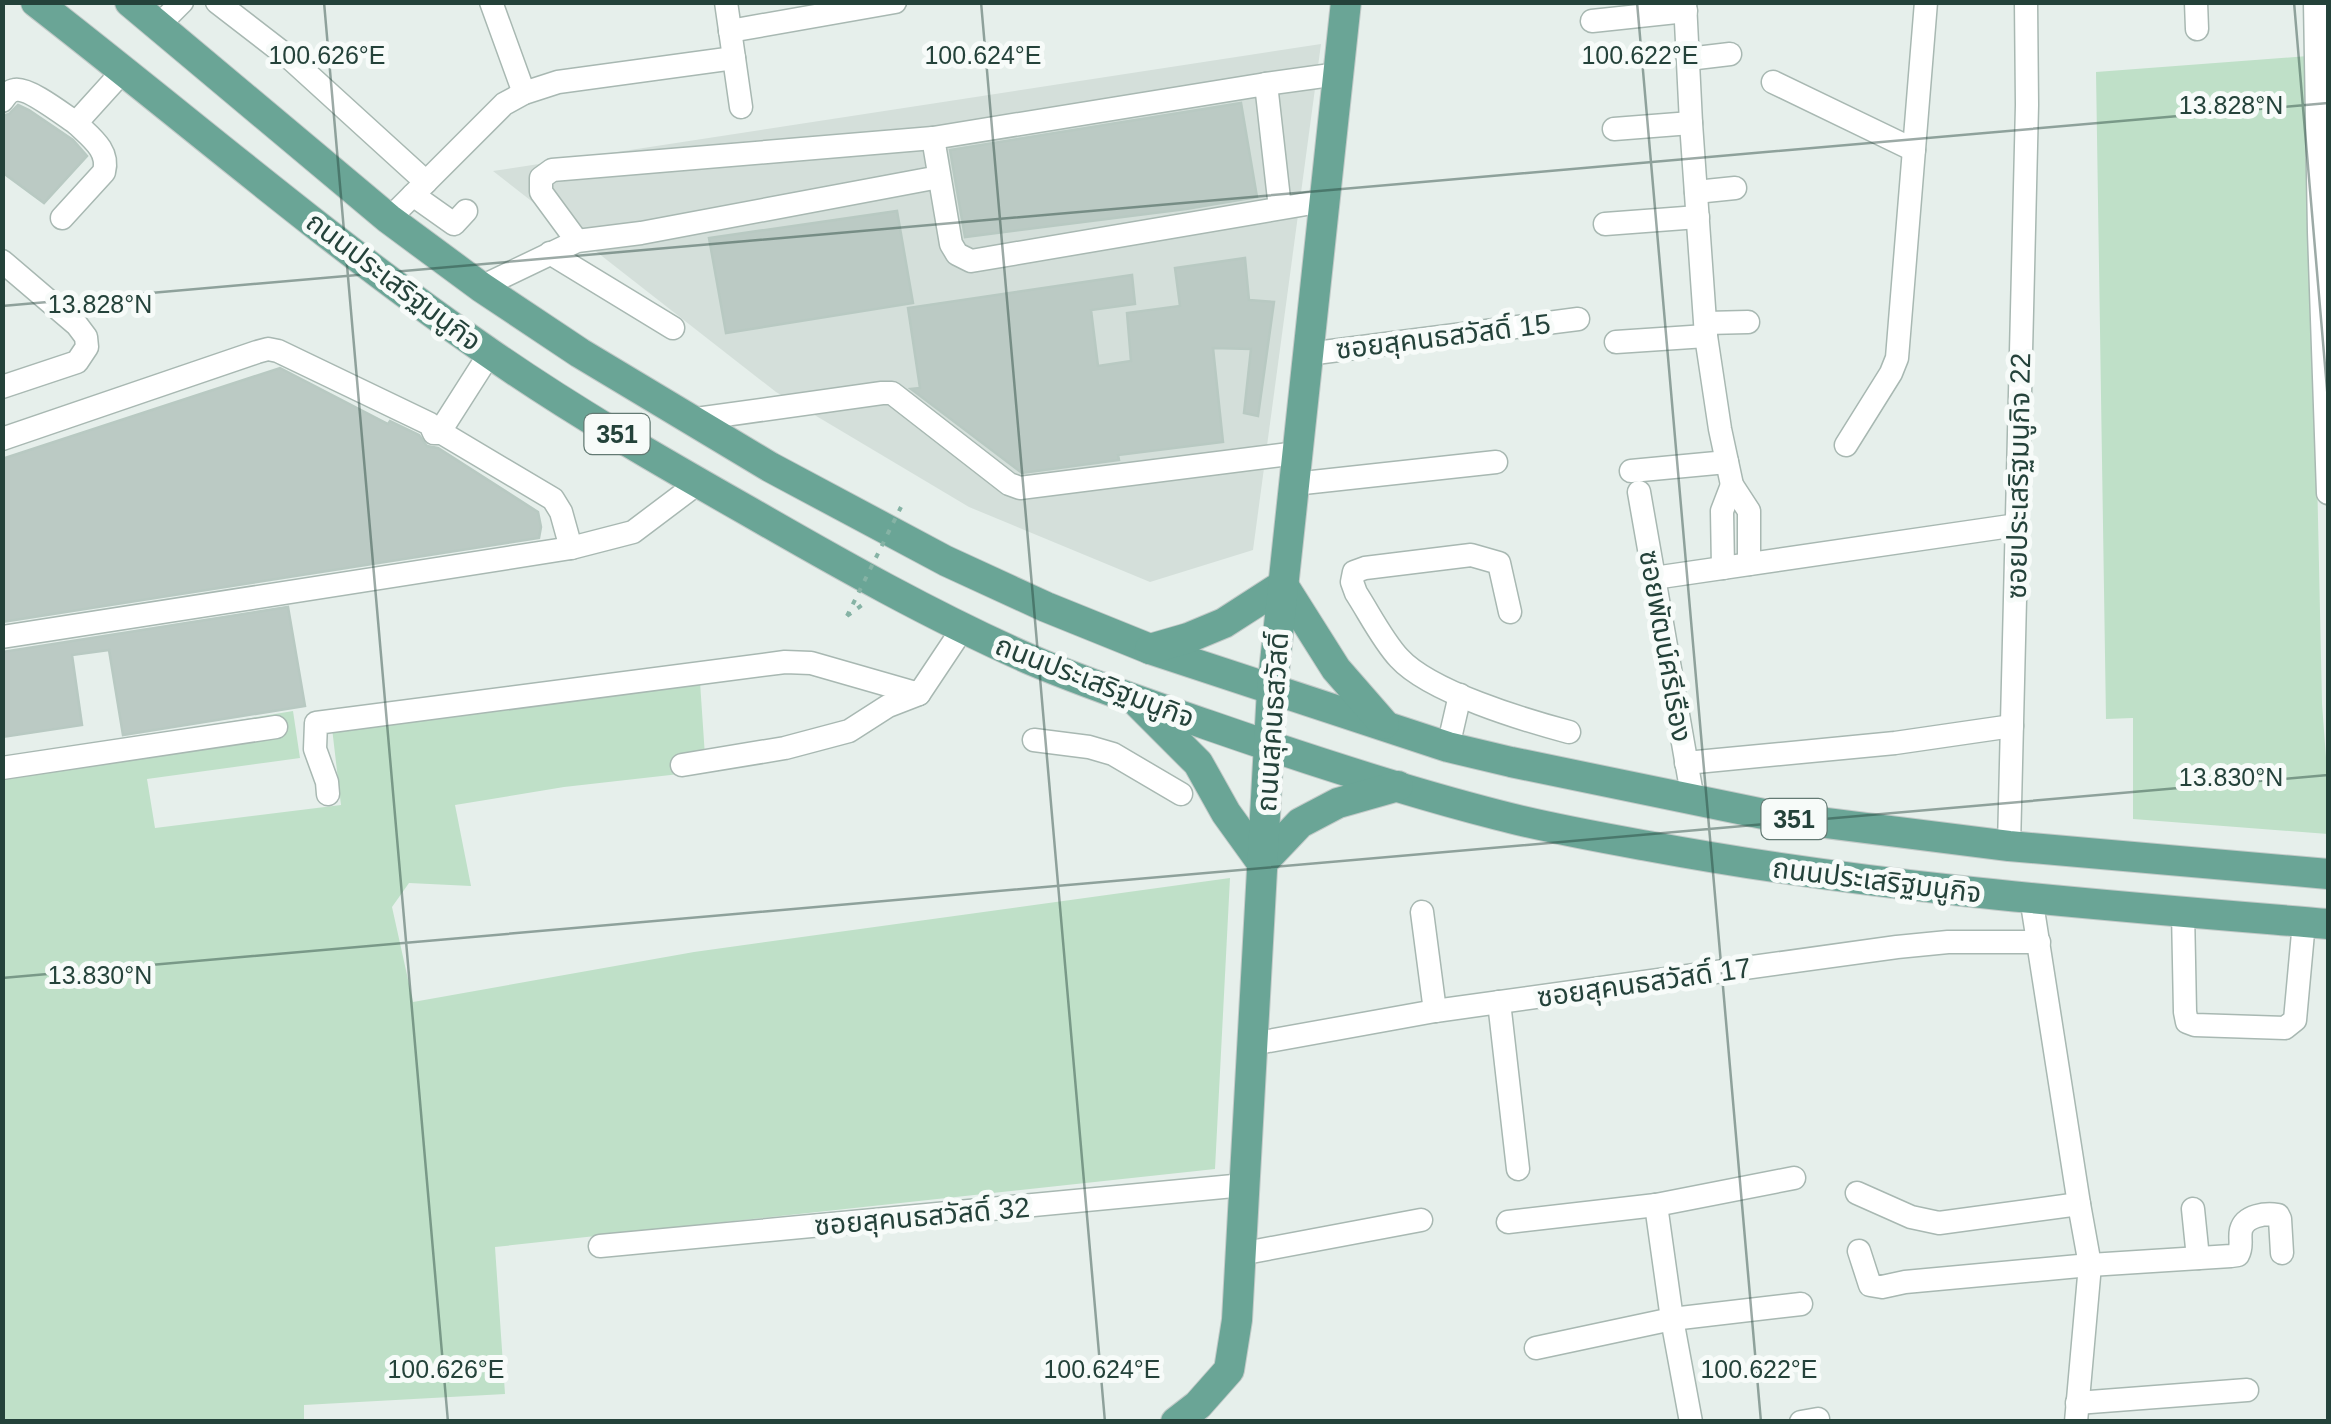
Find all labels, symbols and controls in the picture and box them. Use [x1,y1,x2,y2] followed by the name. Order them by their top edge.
[268,41,386,69] text: 100.626°E
[924,41,1042,69] text: 100.624°E
[1581,41,1699,69] text: 100.622°E
[2179,91,2283,119] text: 13.828°N
[299,206,487,359] street label: ถนนประเสริฐมนูกิจ
[48,290,152,318] text: 13.828°N
[1334,308,1552,366] street label: ซอยสุคนธสวัสดิ์ 15
[2001,353,2038,599] street label: ซอยประเสริฐมนูกิจ 22
[584,414,650,454] road number: 351
[1633,548,1698,744] street label: ซอยพัฒน์ศรีเรือง
[990,629,1199,735] street label: ถนนประเสริฐมนูกิจ
[1250,631,1295,813] street label: ถนนสุคนธสวัสดิ์
[2179,763,2283,791] text: 13.830°N
[1762,799,1826,839] road number: 351
[1770,852,1983,911] street label: ถนนประเสริฐมนูกิจ
[1535,952,1753,1014] street label: ซอยสุคนธสวัสดิ์ 17
[48,961,152,989] text: 13.830°N
[813,1191,1031,1242] street label: ซอยสุคนธสวัสดิ์ 32
[387,1355,505,1383] text: 100.626°E
[1043,1355,1161,1383] text: 100.624°E
[1700,1355,1818,1383] text: 100.622°E

